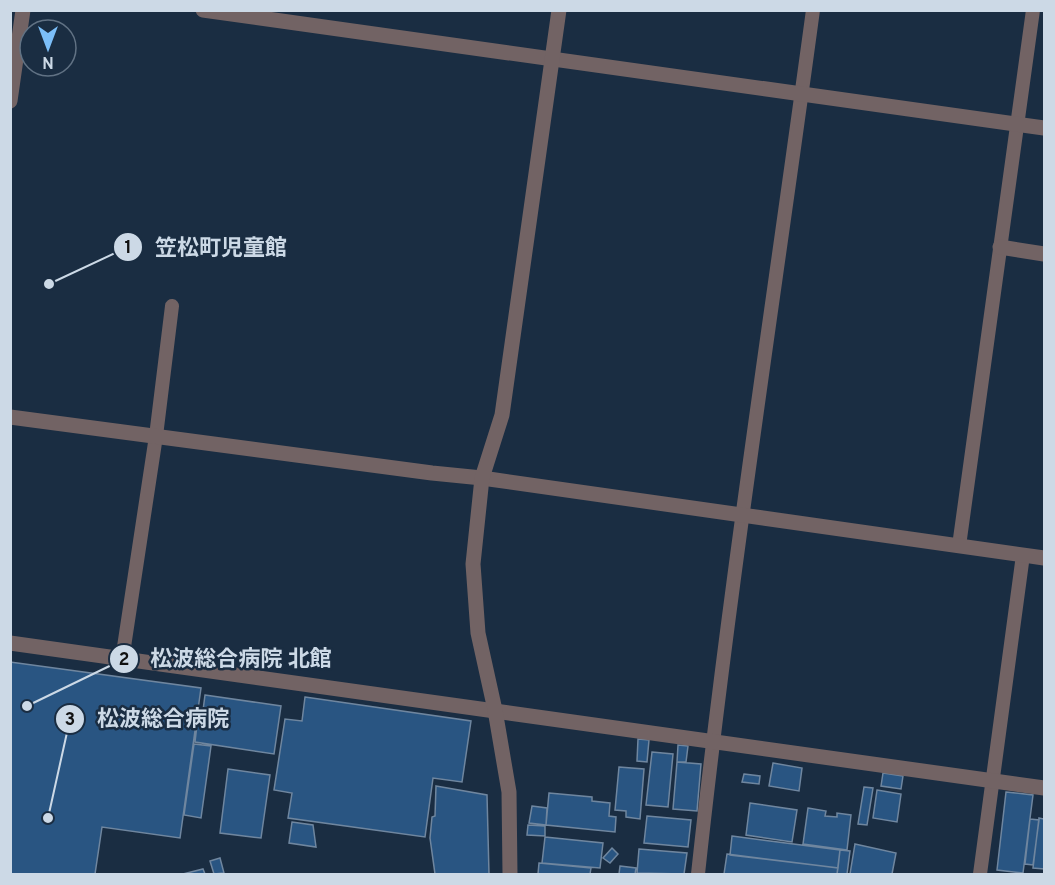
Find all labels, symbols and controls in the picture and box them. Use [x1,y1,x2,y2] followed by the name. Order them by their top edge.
[18,18,78,78] north arrow
[42,51,54,71] text: N
[113,227,299,267] callout: 笠松町児童館
[155,236,287,263] text: 笠松町児童館
[124,237,132,260] text: 1
[109,639,344,679] callout: 松波総合病院 北館
[150,647,332,674] text: 松波総合病院 北館
[118,649,130,672] text: 2
[55,699,241,739] callout: 松波総合病院
[97,707,229,734] text: 松波総合病院
[65,709,75,732] text: 3

